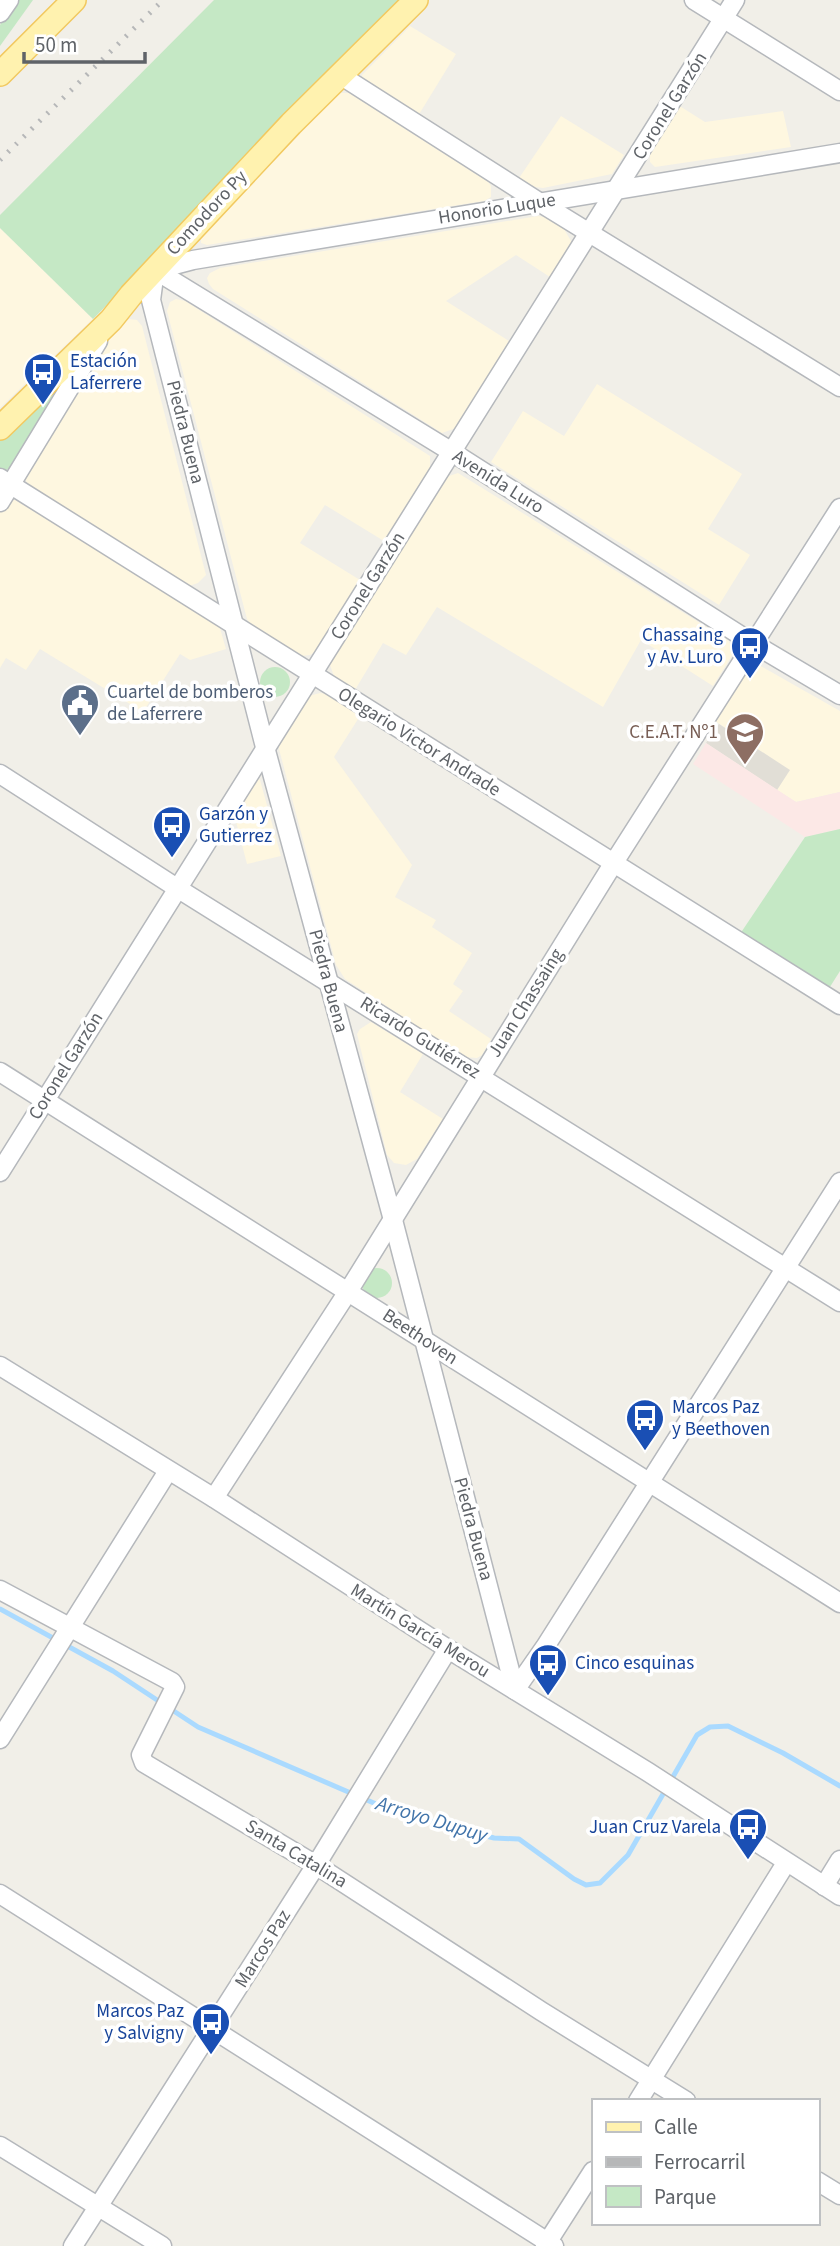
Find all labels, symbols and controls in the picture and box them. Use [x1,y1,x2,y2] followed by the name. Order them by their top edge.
[24,21,145,65] scale bar
[35,30,77,60] text: 50 m
[626,47,714,165] street label: Coronel Garzón
[160,164,254,262] street label: Comodoro Py
[436,186,558,232] street label: Honorio Luque
[70,348,142,397] place label: Estación Laferrere
[22,351,64,406] bus stop icon: Estación Laferrere
[159,377,211,487] street label: Piedra Buena
[447,443,549,521] street label: Avenida Luro
[324,527,412,645] street label: Coronel Garzón
[642,622,723,671] place label: Chassaing y Av. Luro
[729,625,771,680] bus stop icon: Chassaing y Av. Luro
[107,679,273,728] place label: Cuartel de bomberos de Laferrere
[332,681,506,803] street label: Olegario Victor Andrade
[59,682,101,737] public building icon: Cuartel de bomberos de Laferrere
[724,711,766,766] school or university icon: C.E.A.T. Nº1
[629,719,718,746] place label: C.E.A.T. Nº1
[199,801,272,850] place label: Garzón y Gutierrez
[151,804,193,859] bus stop icon: Garzón y Gutierrez
[301,926,355,1036] street label: Piedra Buena
[482,943,571,1063] street label: Juan Chassaing
[354,990,486,1086] street label: Ricardo Gutiérrez
[22,1007,110,1125] street label: Coronel Garzón
[377,1302,463,1372] street label: Beethoven
[672,1394,770,1443] place label: Marcos Paz y Beethoven
[624,1397,666,1452] bus stop icon: Marcos Paz y Beethoven
[446,1474,500,1584] street label: Piedra Buena
[345,1577,495,1685] street label: Martín García Merou
[527,1642,569,1697] bus stop icon: Cinco esquinas
[575,1650,694,1677] place label: Cinco esquinas
[371,1787,493,1851] water label: Arroyo Dupuy
[727,1806,769,1861] bus stop icon: Juan Cruz Varela
[240,1813,352,1895] street label: Santa Catalina
[589,1814,721,1841] place label: Juan Cruz Varela
[228,1905,298,1993] street label: Marcos Paz
[96,1998,184,2047] place label: Marcos Paz y Salvigny
[190,2001,232,2056] bus stop icon: Marcos Paz y Salvigny
[592,2099,819,2225] legend
[654,2112,698,2142] text: Calle
[654,2147,745,2177] text: Ferrocarril
[654,2182,716,2212] text: Parque

